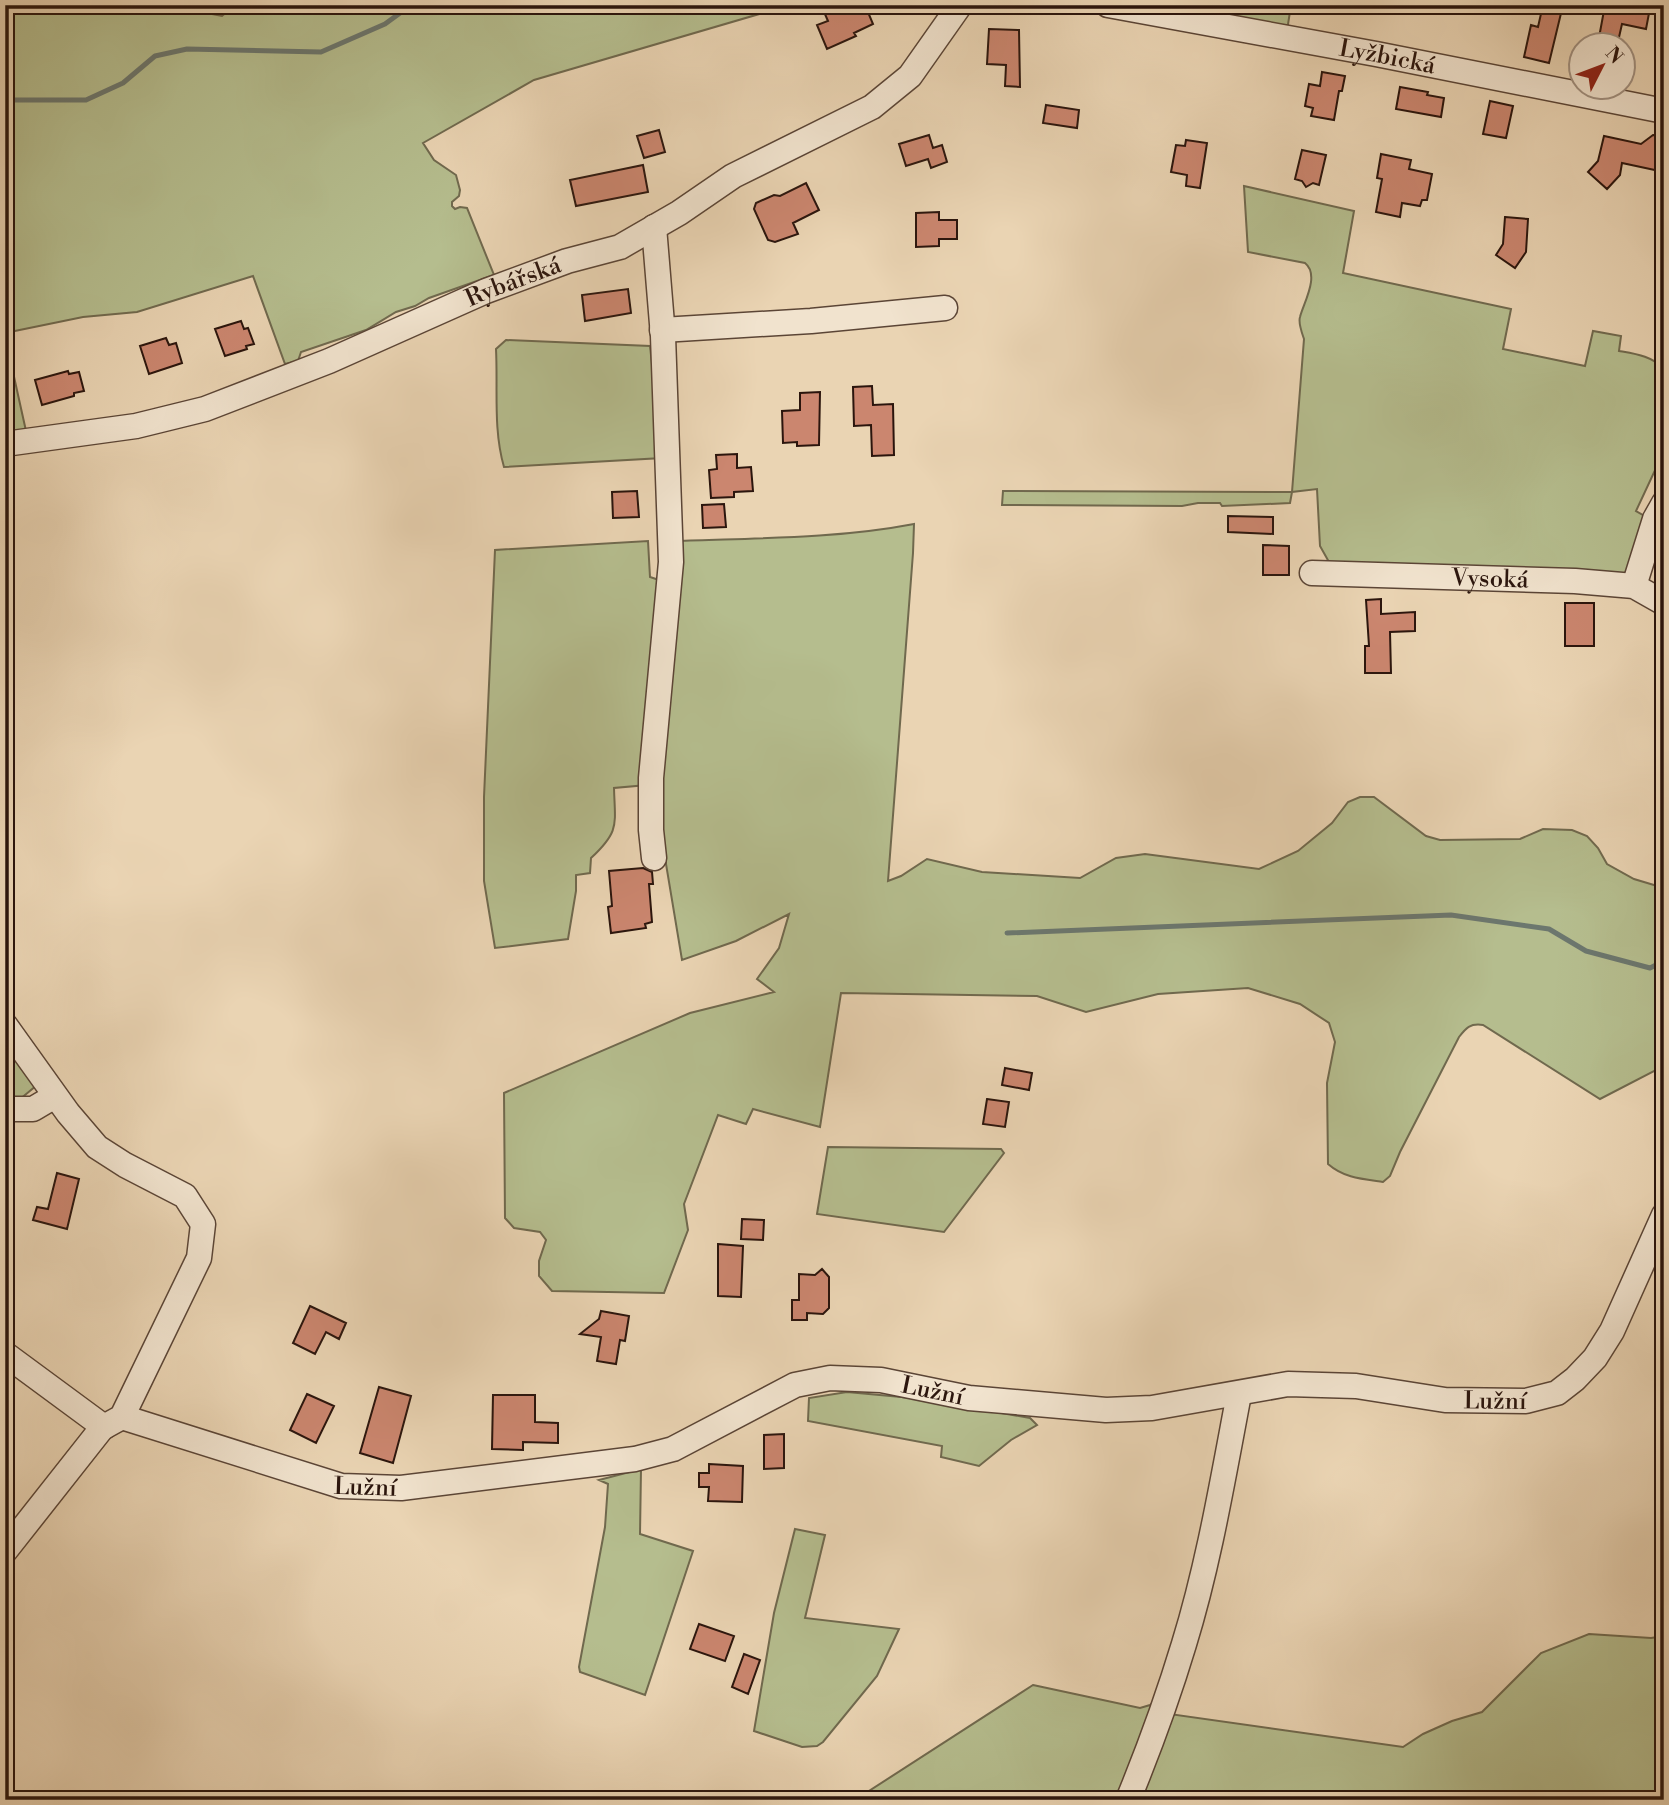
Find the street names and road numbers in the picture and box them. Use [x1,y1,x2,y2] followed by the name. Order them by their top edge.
[1336,34,1439,82] street label: Lyžbická
[461,250,566,314] street label: Rybářská
[1450,563,1530,596] street label: Vysoká
[898,1371,968,1413] street label: Lužní
[1463,1386,1528,1417] street label: Lužní
[333,1472,399,1504] street label: Lužní

